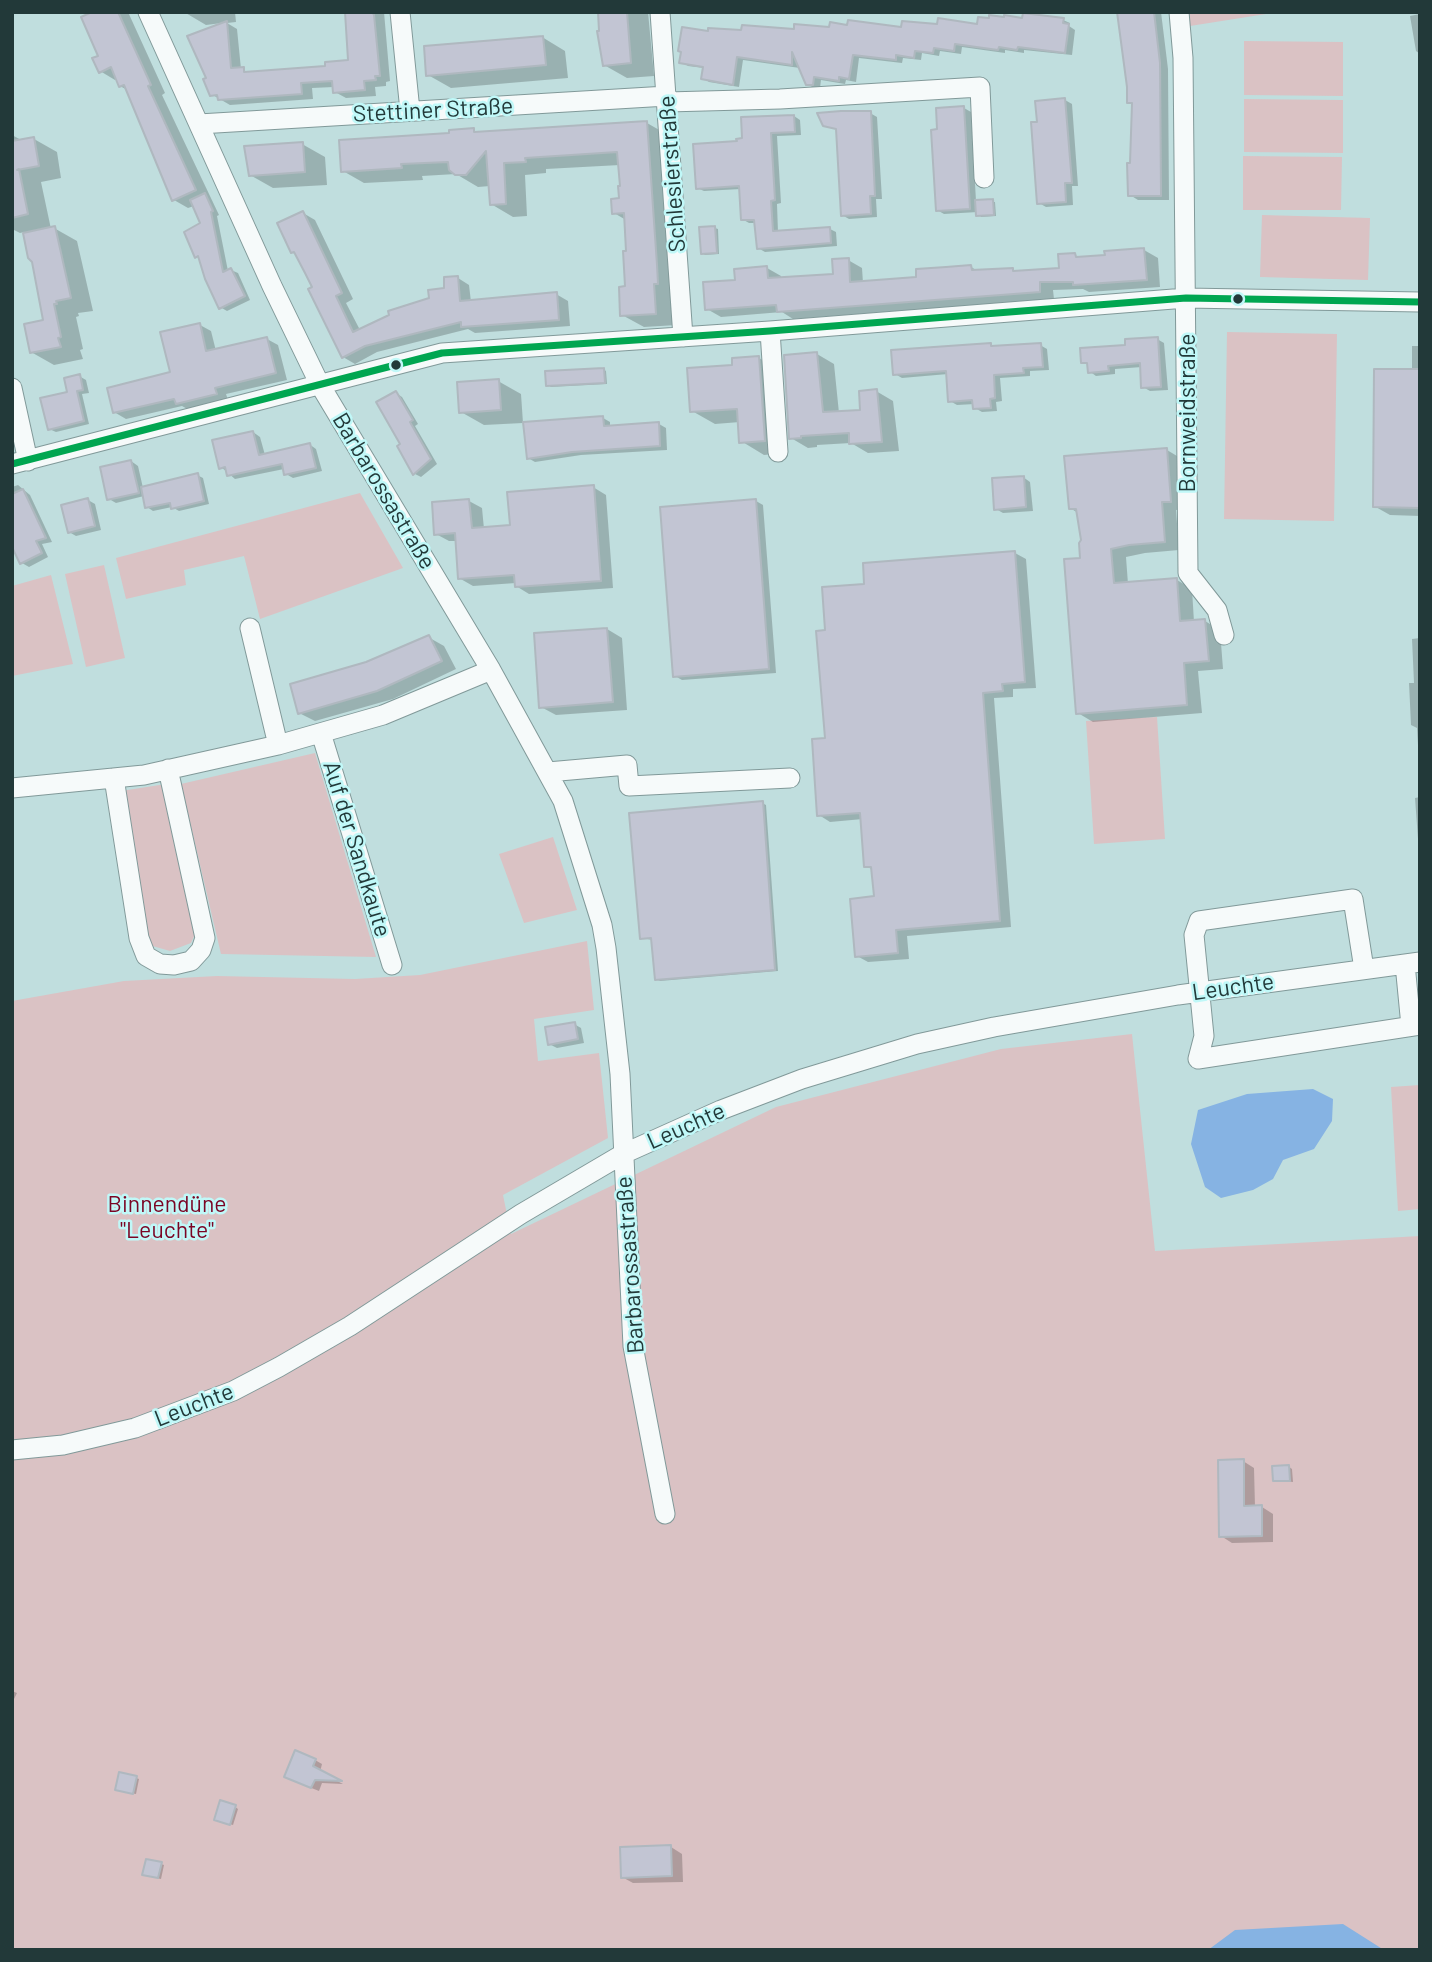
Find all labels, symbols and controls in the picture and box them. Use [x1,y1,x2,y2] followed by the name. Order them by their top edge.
[352,92,514,128] street label: Stettiner Straße
[653,95,691,253] street label: Schlesierstraße
[1231,292,1245,306] unlabelled marker
[1173,334,1201,492] street label: Bornweidstraße
[389,358,403,372] unlabelled marker
[326,408,442,574] street label: Barbarossastraße
[317,758,397,940] street label: Auf der Sandkaute
[1190,968,1276,1006] street label: Leuchte
[643,1097,729,1155] street label: Leuchte
[610,1175,650,1355] street label: Barbarossastraße
[108,1190,226,1244] park label: Binnendüne "Leuchte"
[151,1377,237,1433] street label: Leuchte

